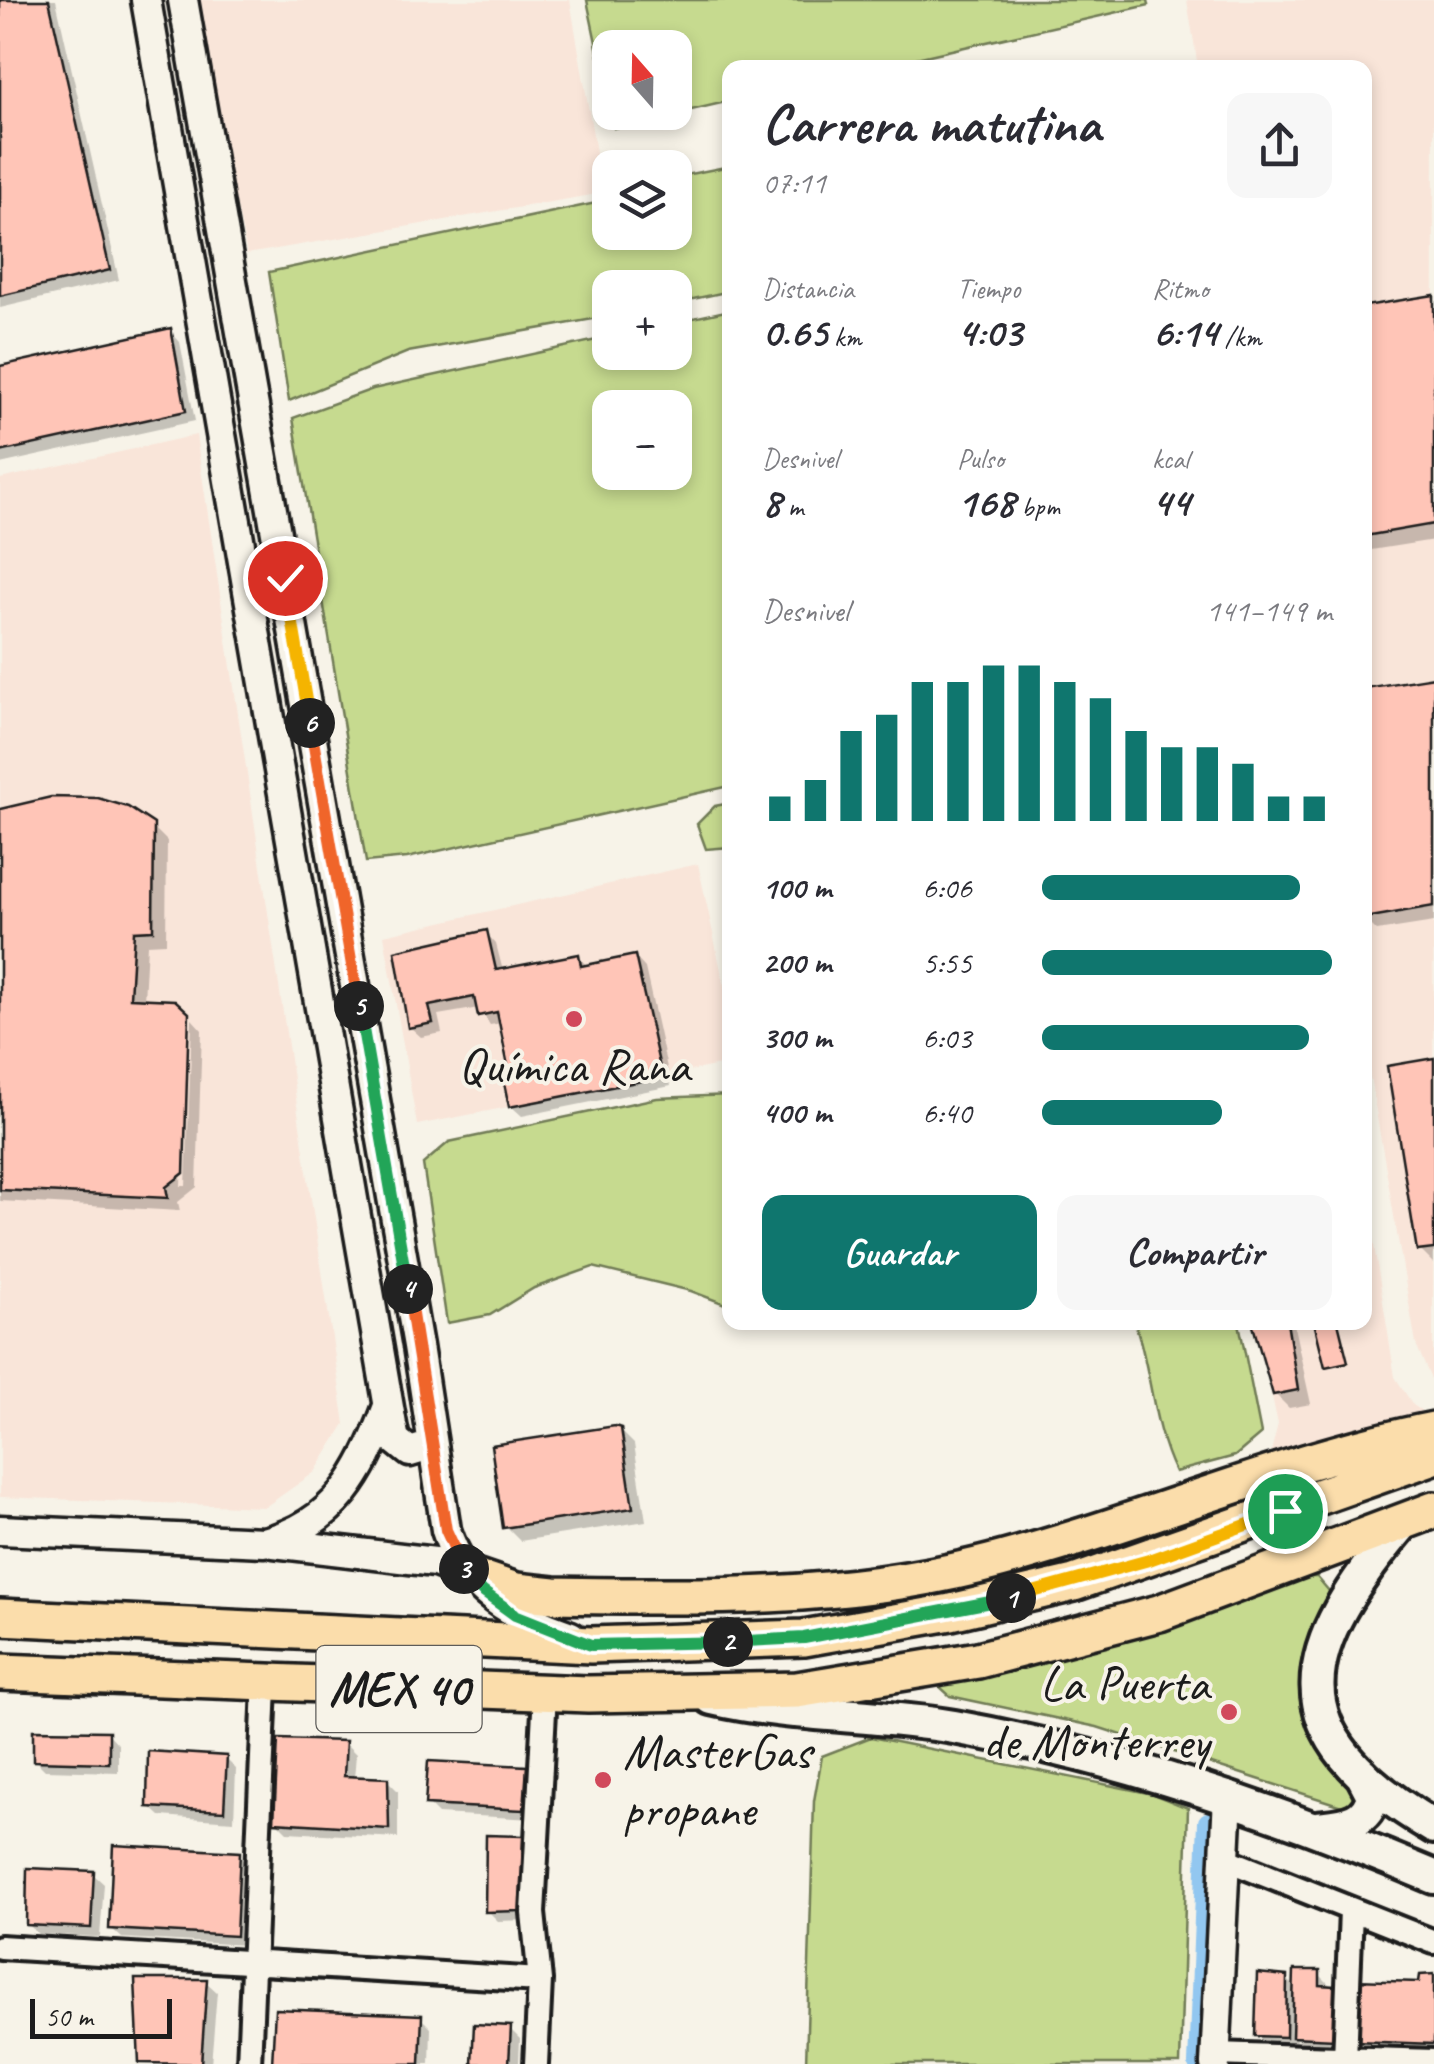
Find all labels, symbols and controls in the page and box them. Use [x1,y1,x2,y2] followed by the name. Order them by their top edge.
[592,30,692,130] north arrow
[592,30,692,490] map controls
[762,89,1100,159] text: Carrera matutina
[1227,93,1332,198] button: share
[592,150,692,250] button: layers
[762,162,826,203] text: 07:11
[592,270,692,370] button: +
[762,271,854,306] text: Distancia
[957,271,1020,306] text: Tiempo
[1152,271,1209,306] text: Ritmo
[762,306,827,359] text: 0.65
[957,306,1022,359] text: 4:03
[1152,306,1218,359] text: 6:14
[827,319,861,354] text: km
[1218,319,1261,354] text: /km
[592,390,692,490] button: −
[762,441,838,476] text: Desnivel
[957,441,1004,476] text: Pulso
[1152,441,1189,476] text: kcal
[762,476,781,529] text: 8
[957,476,1015,529] text: 168
[1152,476,1190,529] text: 44
[781,489,803,524] text: m
[1015,489,1060,524] text: bpm
[243,536,328,621] pin
[258,551,313,606] icon: check
[762,590,849,631] text: Desnivel
[1206,590,1332,631] text: 141–149 m
[285,698,335,748] pin: 6
[303,705,317,740] text: 6
[762,867,831,908] text: 100 m
[922,867,972,908] text: 6:06
[762,942,831,983] text: 200 m
[922,942,972,983] text: 5:55
[334,981,384,1031] pin: 5
[353,988,365,1023] text: 5
[563,1008,585,1030] marker: Química Rana
[762,1017,831,1058] text: 300 m
[922,1017,972,1058] text: 6:03
[458,1034,693,1097] place label: Química Rana
[762,1092,831,1133] text: 400 m
[922,1092,972,1133] text: 6:40
[762,1195,1037,1310] button: Guardar
[1057,1195,1332,1310] button: Compartir
[383,1264,433,1314] pin: 4
[402,1271,414,1306] text: 4
[1243,1469,1328,1554] pin
[1258,1484,1313,1539] icon: arrive
[439,1544,489,1594] pin: 3
[458,1551,470,1586] text: 3
[986,1573,1036,1623] pin: 1
[1005,1580,1017,1615] text: 1
[703,1617,753,1667] pin: 2
[722,1624,734,1659] text: 2
[316,1646,482,1732] road number: MEX 40
[983,1652,1213,1773] place label: La Puerta de Monterrey
[1218,1701,1240,1723] marker: La Puerta de Monterrey
[623,1720,816,1841] place label: MasterGas propane
[592,1769,614,1791] marker: MasterGas propane
[30,1994,172,2038] scale bar
[45,1999,93,2034] text: 50 m

